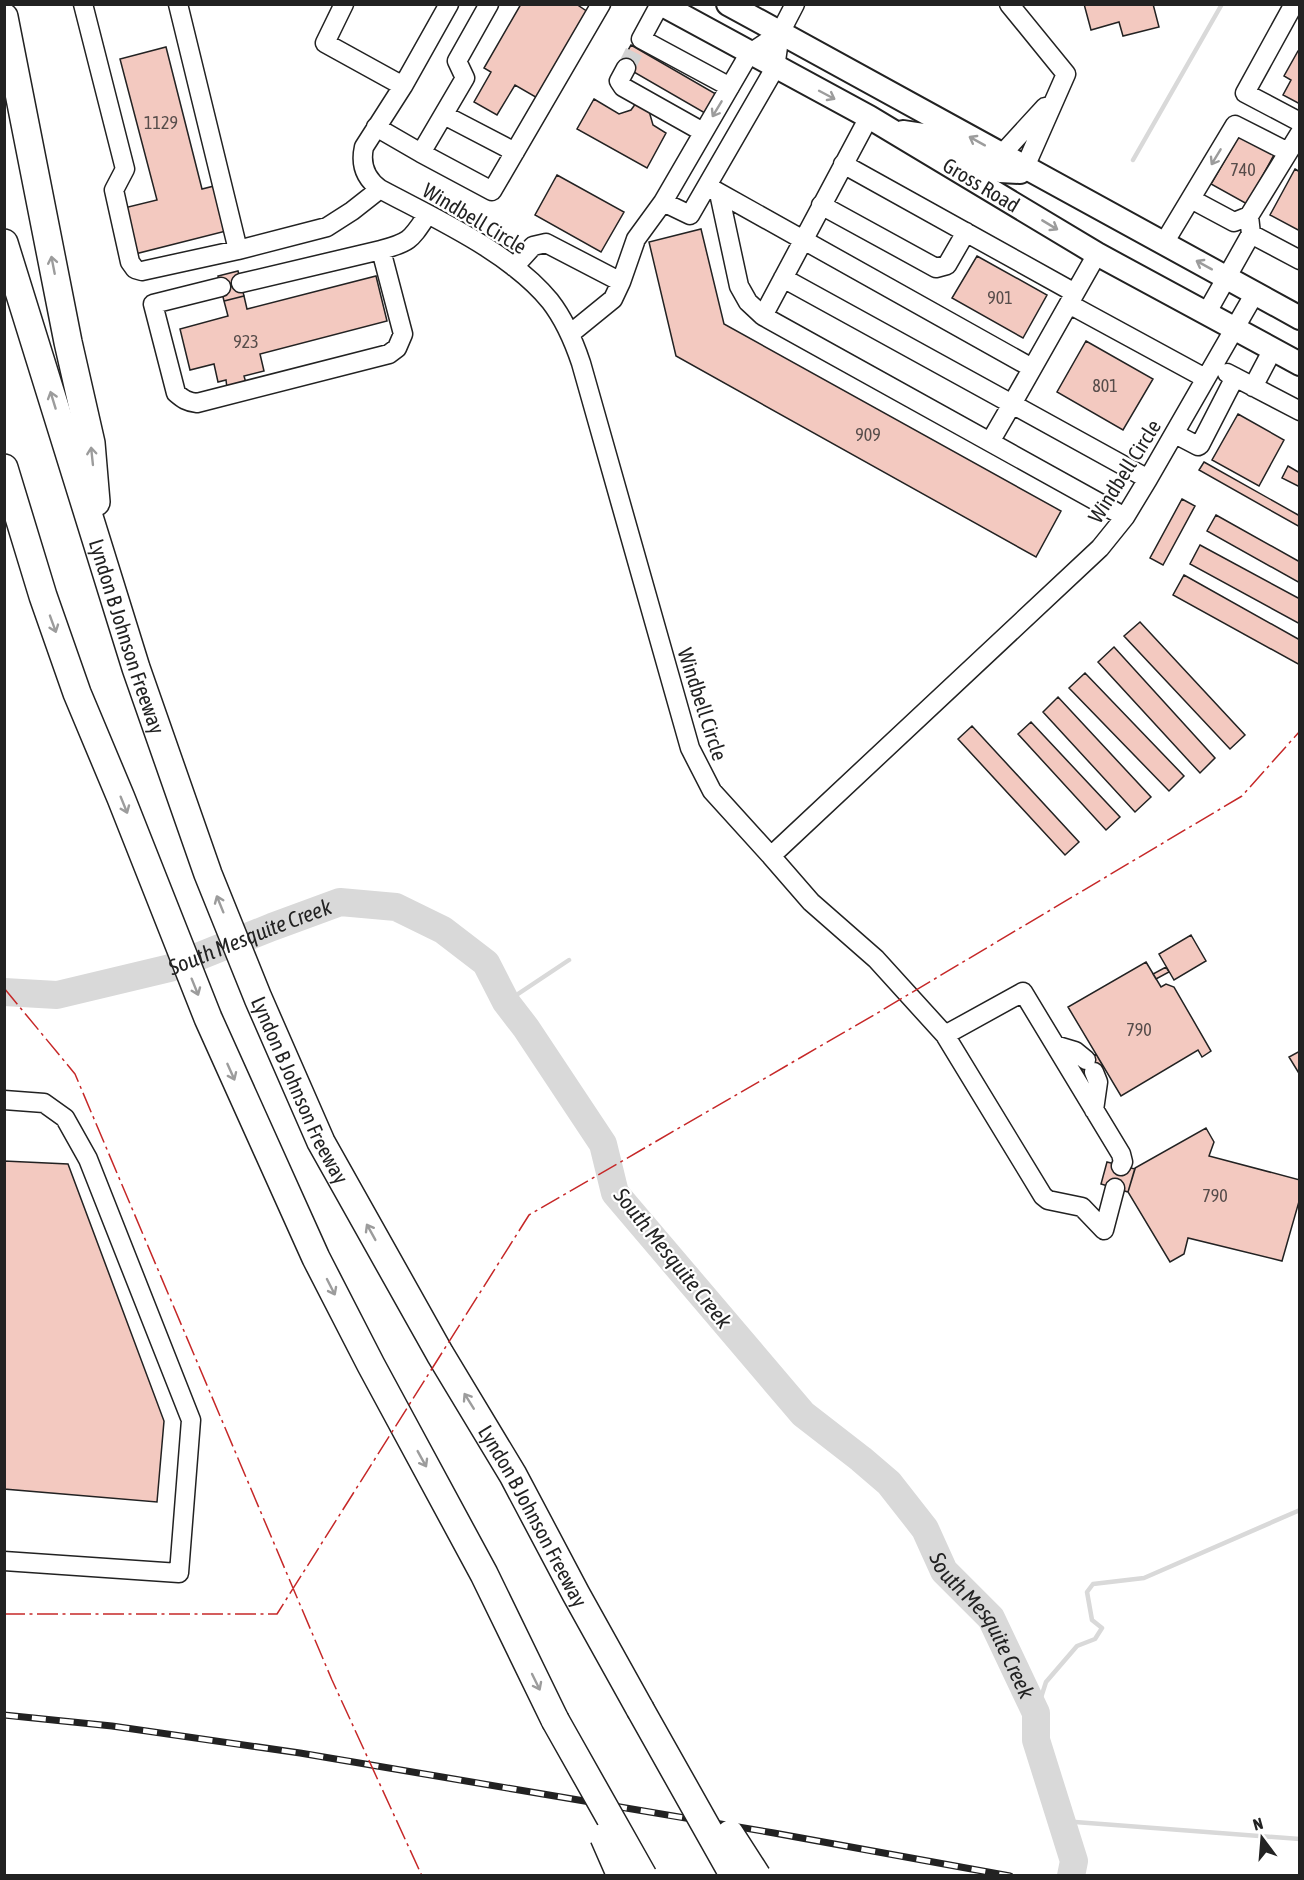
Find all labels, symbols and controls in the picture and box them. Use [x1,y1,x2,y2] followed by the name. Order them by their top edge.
[818,89,835,101] one-way arrow
[711,100,723,117] one-way arrow
[144,112,178,133] house number: 1129
[969,135,987,146] one-way arrow
[1210,148,1222,165] one-way arrow
[939,152,1024,217] street label: Gross Road
[1230,159,1256,180] house number: 740
[419,178,531,258] street label: Windbell Circle
[1041,220,1058,232] one-way arrow
[47,256,58,276] one-way arrow
[1195,259,1213,270] one-way arrow
[987,287,1013,308] house number: 901
[233,331,259,352] house number: 923
[1092,375,1118,396] house number: 801
[47,391,58,410] one-way arrow
[1083,415,1165,527] street label: Windbell Circle
[855,424,881,445] house number: 909
[86,447,97,467] one-way arrow
[85,536,170,737] street label: Lyndon B Johnson Freeway
[48,614,59,633] one-way arrow
[674,645,732,763] street label: Windbell Circle
[119,796,130,814] one-way arrow
[163,893,335,981] water label: South Mesquite Creek
[214,896,225,914] one-way arrow
[190,977,201,996] one-way arrow
[247,993,354,1188] street label: Lyndon B Johnson Freeway
[1126,1019,1152,1040] house number: 790
[226,1062,238,1080] one-way arrow
[608,1182,738,1334] water label: South Mesquite Creek
[1202,1185,1228,1206] house number: 790
[365,1224,377,1241] one-way arrow
[326,1277,337,1295] one-way arrow
[463,1393,475,1410] one-way arrow
[474,1421,593,1611] street label: Lyndon B Johnson Freeway
[416,1450,428,1467] one-way arrow
[924,1547,1040,1703] water label: South Mesquite Creek
[531,1672,542,1690] one-way arrow
[1232,1808,1292,1868] north arrow
[1251,1814,1265,1834] text: N

